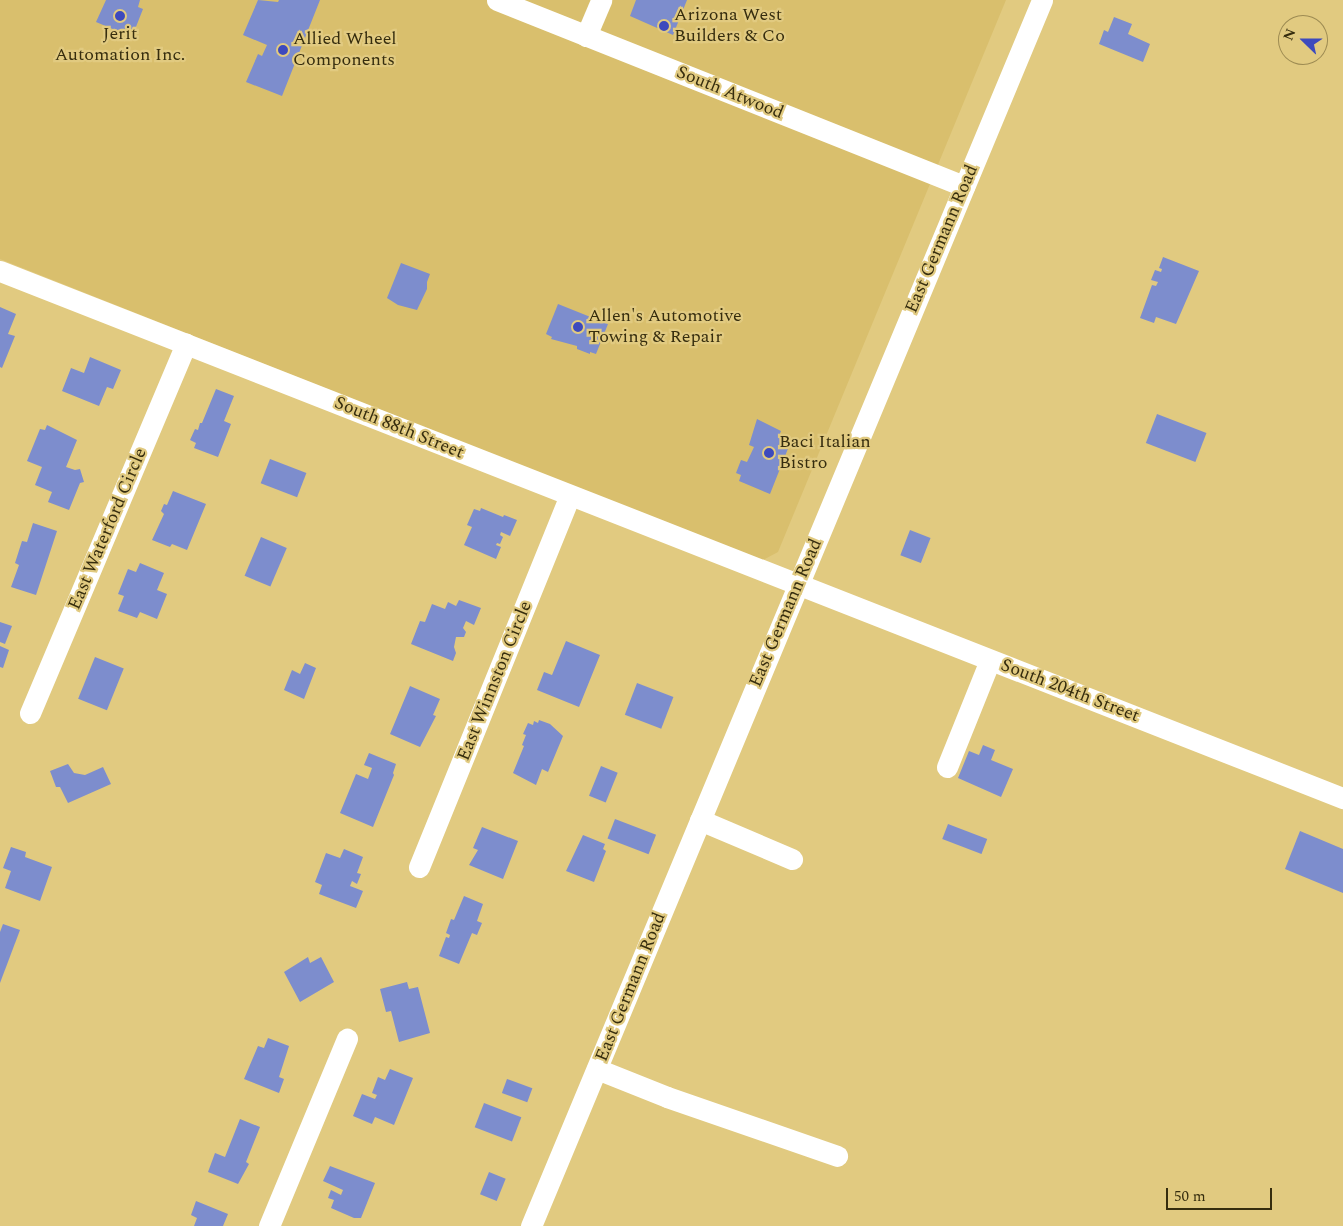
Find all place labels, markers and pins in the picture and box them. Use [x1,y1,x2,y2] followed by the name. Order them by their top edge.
[674,5,785,48] place label: Arizona West Builders & Co
[114,10,126,22] marker: Jerit Automation Inc.
[658,20,670,32] marker: Arizona West Builders & Co
[55,24,185,66] place label: Jerit Automation Inc.
[293,29,397,72] place label: Allied Wheel Components
[277,44,289,56] marker: Allied Wheel Components
[588,306,742,348] place label: Allen's Automotive Towing & Repair
[572,321,584,333] marker: Allen's Automotive Towing & Repair
[779,432,871,474] place label: Baci Italian Bistro
[763,447,775,459] marker: Baci Italian Bistro

